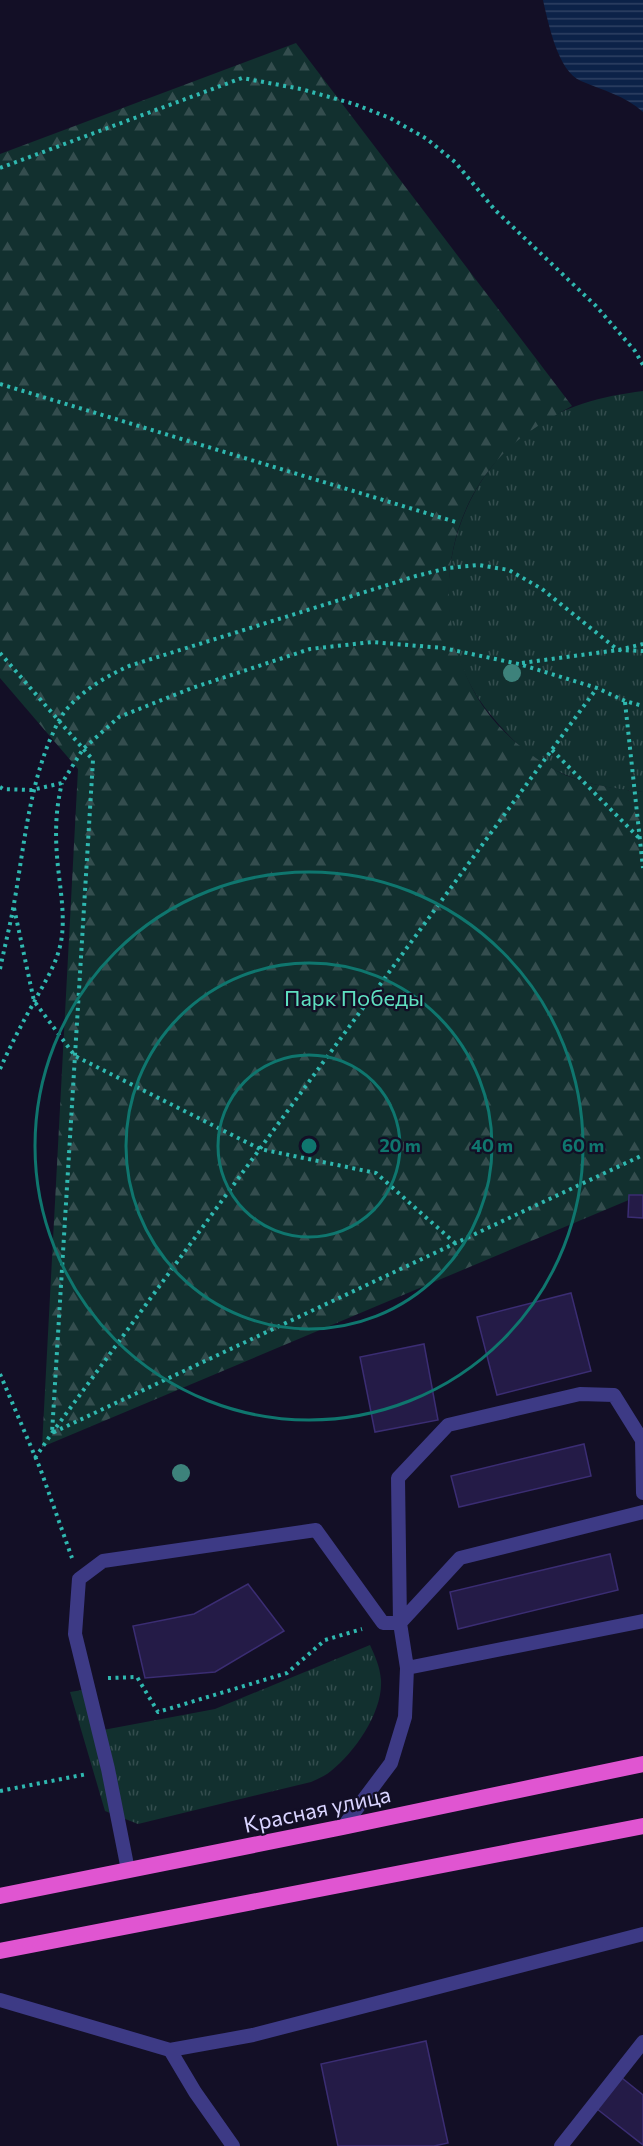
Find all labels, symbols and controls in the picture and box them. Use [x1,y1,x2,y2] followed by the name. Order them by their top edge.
[284,984,424,1011] park label: Парк Победы
[379,1134,421,1156] text: 20 m
[471,1134,513,1156] text: 40 m
[562,1134,604,1156] text: 60 m
[299,1136,319,1156] centre of rings
[241,1780,393,1838] street label: Красная улица

